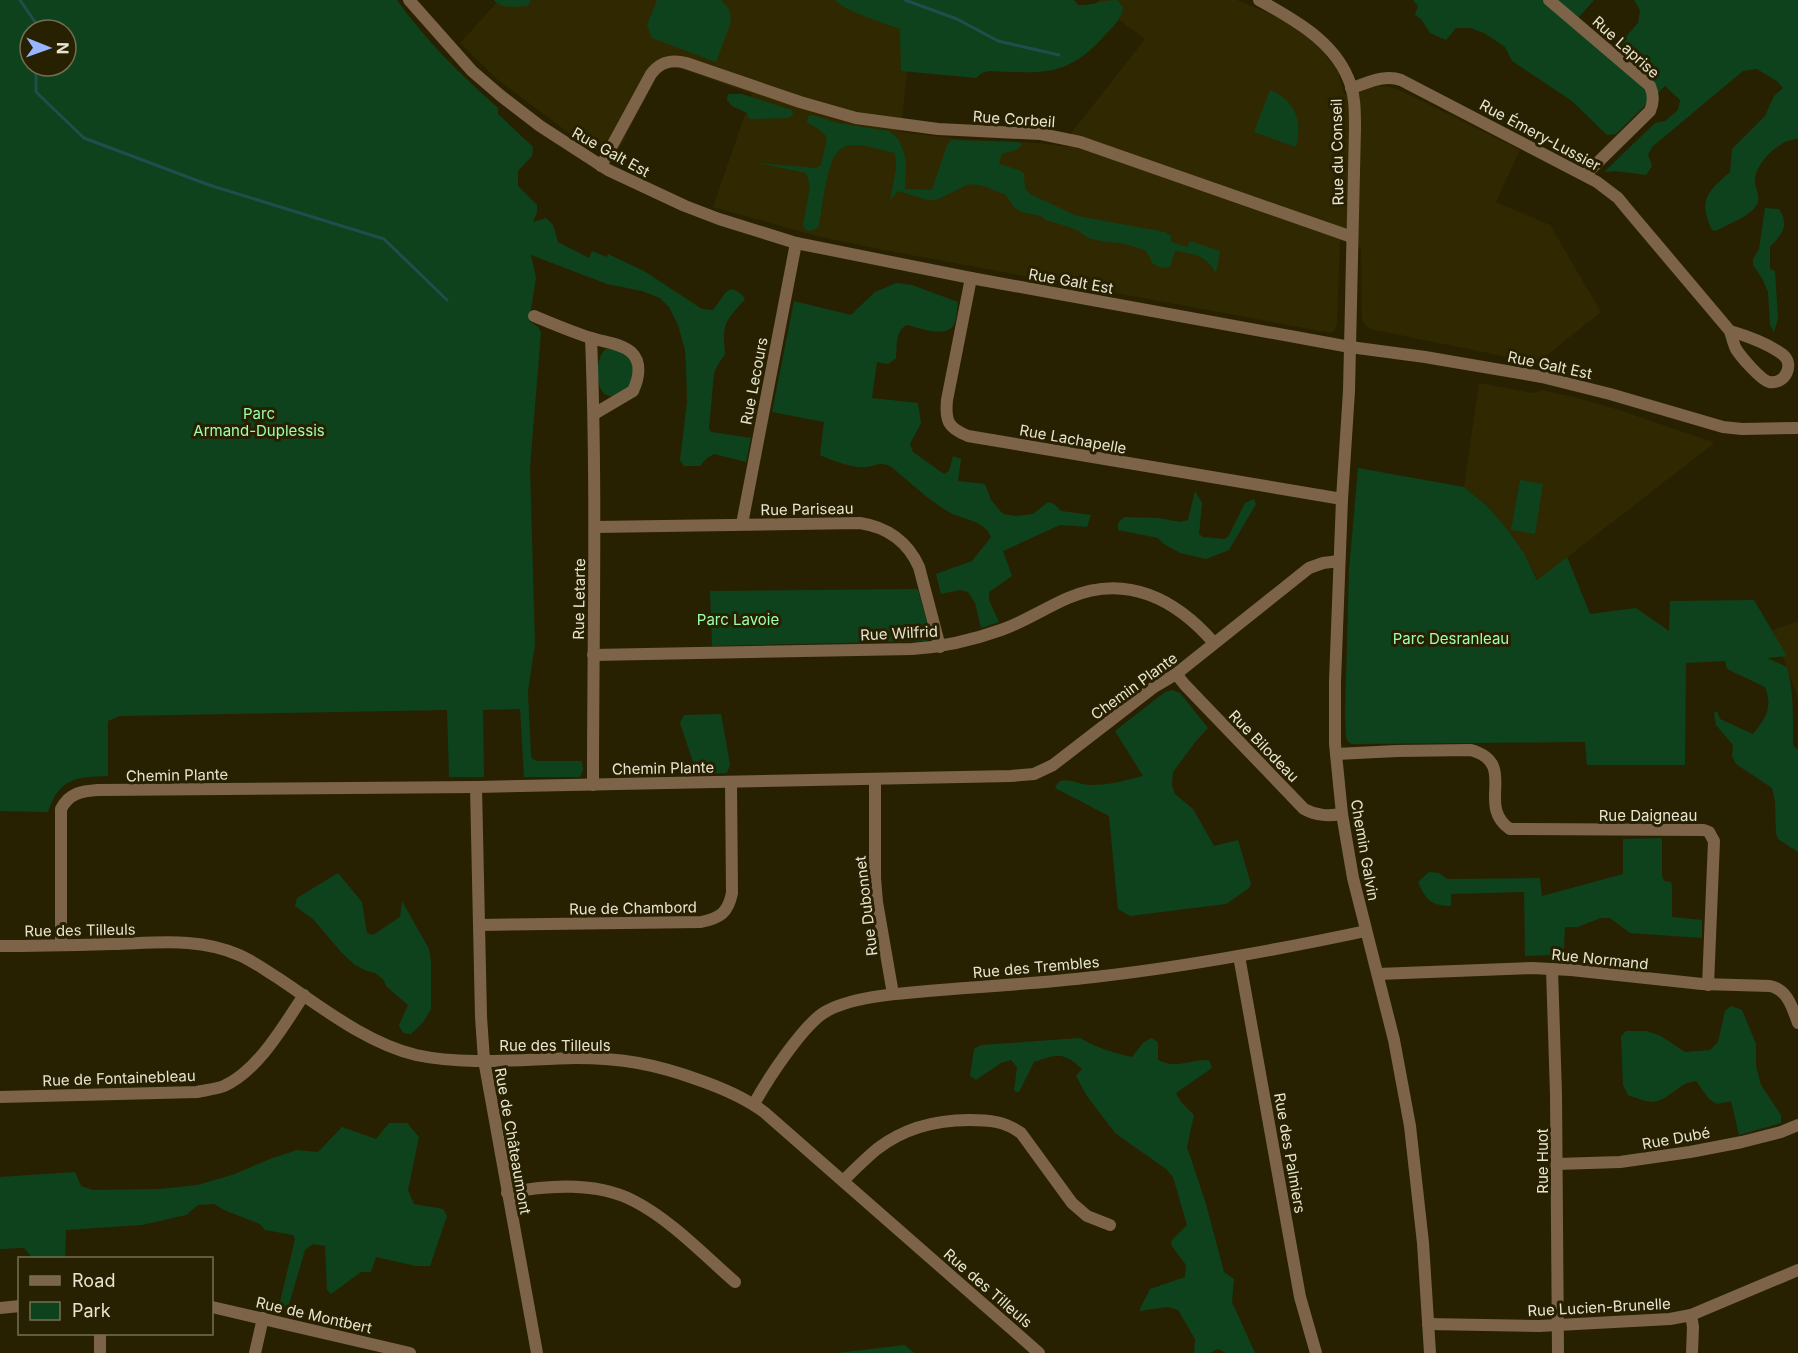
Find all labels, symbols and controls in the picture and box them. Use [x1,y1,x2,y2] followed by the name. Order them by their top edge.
[1589,12,1663,82] street label: Rue Laprise
[18,18,78,78] north arrow
[53,42,73,55] text: N
[1476,95,1604,175] street label: Rue Émery-Lussier
[1327,99,1347,205] street label: Rue du Conseil
[972,107,1056,131] street label: Rue Corbeil
[569,123,653,181] street label: Rue Galt Est
[1027,264,1115,298] street label: Rue Galt Est
[736,336,772,426] street label: Rue Lecours
[1506,347,1594,383] street label: Rue Galt Est
[193,404,325,440] park label: Parc Armand-Duplessis
[1018,420,1128,458] street label: Rue Lachapelle
[760,499,854,519] street label: Rue Pariseau
[569,558,589,640] street label: Rue Letarte
[697,610,779,629] park label: Parc Lavoie
[860,621,938,645] street label: Rue Wilfrid
[1393,629,1509,648] park label: Parc Desranleau
[1087,648,1181,724] street label: Chemin Plante
[1225,706,1303,786] street label: Rue Bilodeau
[612,758,714,778] street label: Chemin Plante
[126,765,228,785] street label: Chemin Plante
[1347,798,1383,902] street label: Chemin Galvin
[1599,806,1697,825] street label: Rue Daigneau
[850,855,882,957] street label: Rue Dubonnet
[569,897,697,919] street label: Rue de Chambord
[24,920,136,940] street label: Rue des Tilleuls
[1551,944,1649,974] street label: Rue Normand
[972,952,1100,982] street label: Rue des Trembles
[499,1036,611,1055] street label: Rue des Tilleuls
[42,1066,196,1090] street label: Rue de Fontainebleau
[491,1066,535,1216] street label: Rue de Châteaumont
[1270,1091,1310,1215] street label: Rue des Palmiers
[1640,1123,1712,1153] street label: Rue Dubé
[1533,1128,1552,1194] street label: Rue Huot
[940,1244,1036,1332] street label: Rue des Tilleuls
[18,1257,213,1335] legend
[72,1270,115,1291] text: Road
[254,1292,374,1338] street label: Rue de Montbert
[1527,1294,1671,1320] street label: Rue Lucien-Brunelle
[72,1300,111,1321] text: Park

